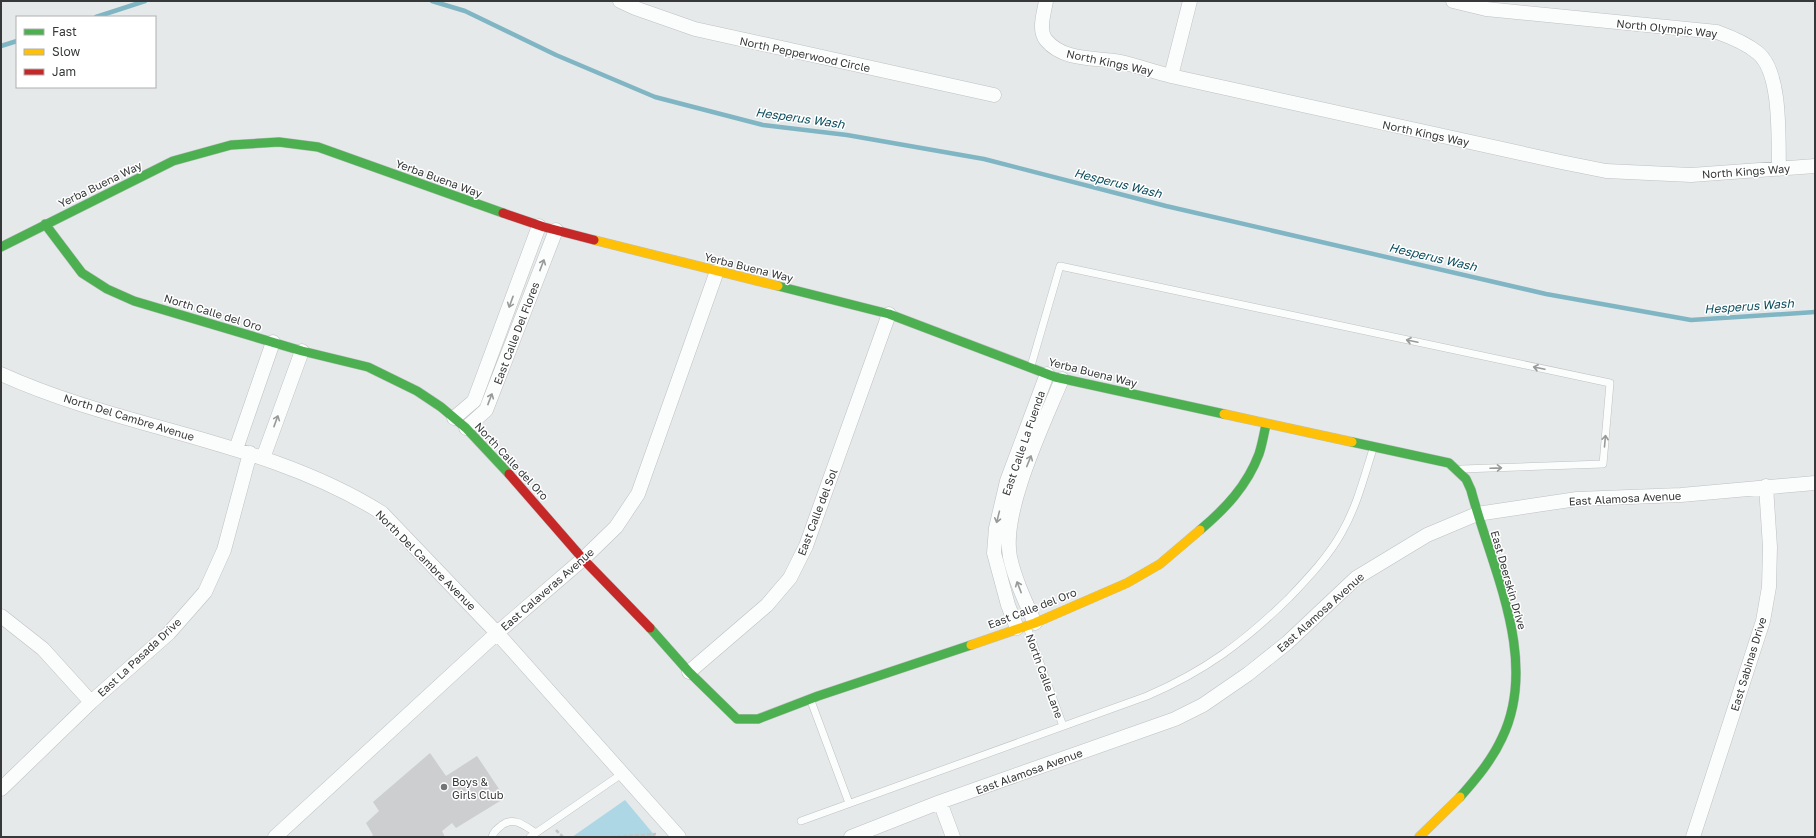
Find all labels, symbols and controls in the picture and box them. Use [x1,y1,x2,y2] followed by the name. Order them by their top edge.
[16,16,156,88] legend
[1616,16,1718,40] street label: North Olympic Way
[52,24,77,39] text: Fast
[739,34,871,74] street label: North Pepperwood Circle
[52,44,80,59] text: Slow
[1065,46,1155,78] street label: North Kings Way
[52,64,76,79] text: Jam
[755,104,846,132] water label: Hesperus Wash
[1381,117,1471,149] street label: North Kings Way
[394,156,484,200] street label: Yerba Buena Way
[56,158,144,210] street label: Yerba Buena Way
[1701,161,1791,181] street label: North Kings Way
[1073,165,1164,201] water label: Hesperus Wash
[1388,240,1479,275] water label: Hesperus Wash
[703,250,795,284] street label: Yerba Buena Way
[539,259,547,271] one-way arrow
[490,280,542,386] street label: East Calle Del Flores
[163,291,264,333] street label: North Calle del Oro
[507,295,515,307] one-way arrow
[1704,295,1795,317] water label: Hesperus Wash
[1406,337,1419,345] one-way arrow
[1047,355,1139,389] street label: Yerba Buena Way
[1533,364,1546,372] one-way arrow
[999,389,1047,497] street label: East Calle La Fuenda
[62,391,196,443] street label: North Del Cambre Avenue
[487,393,495,405] one-way arrow
[273,416,281,428] one-way arrow
[473,419,552,503] street label: North Calle del Oro
[1602,435,1609,448] one-way arrow
[1025,456,1033,468] one-way arrow
[1489,464,1502,472] one-way arrow
[794,466,840,557] street label: East Calle del Sol
[1568,489,1682,507] street label: East Alamosa Avenue
[373,507,479,613] street label: North Del Cambre Avenue
[994,510,1002,523] one-way arrow
[1489,529,1529,631] street label: East Deerskin Drive
[498,545,596,633] street label: East Calaveras Avenue
[1274,569,1366,655] street label: East Alamosa Avenue
[1015,581,1023,593] one-way arrow
[986,585,1079,631] street label: East Calle del Oro
[95,615,183,699] street label: East La Pasada Drive
[1728,615,1768,713] street label: East Sabinas Drive
[1024,632,1066,720] street label: North Calle Lane
[974,746,1084,796] street label: East Alamosa Avenue
[452,775,504,801] place label: Boys & Girls Club
[439,782,449,792] marker: Boys & Girls Club

